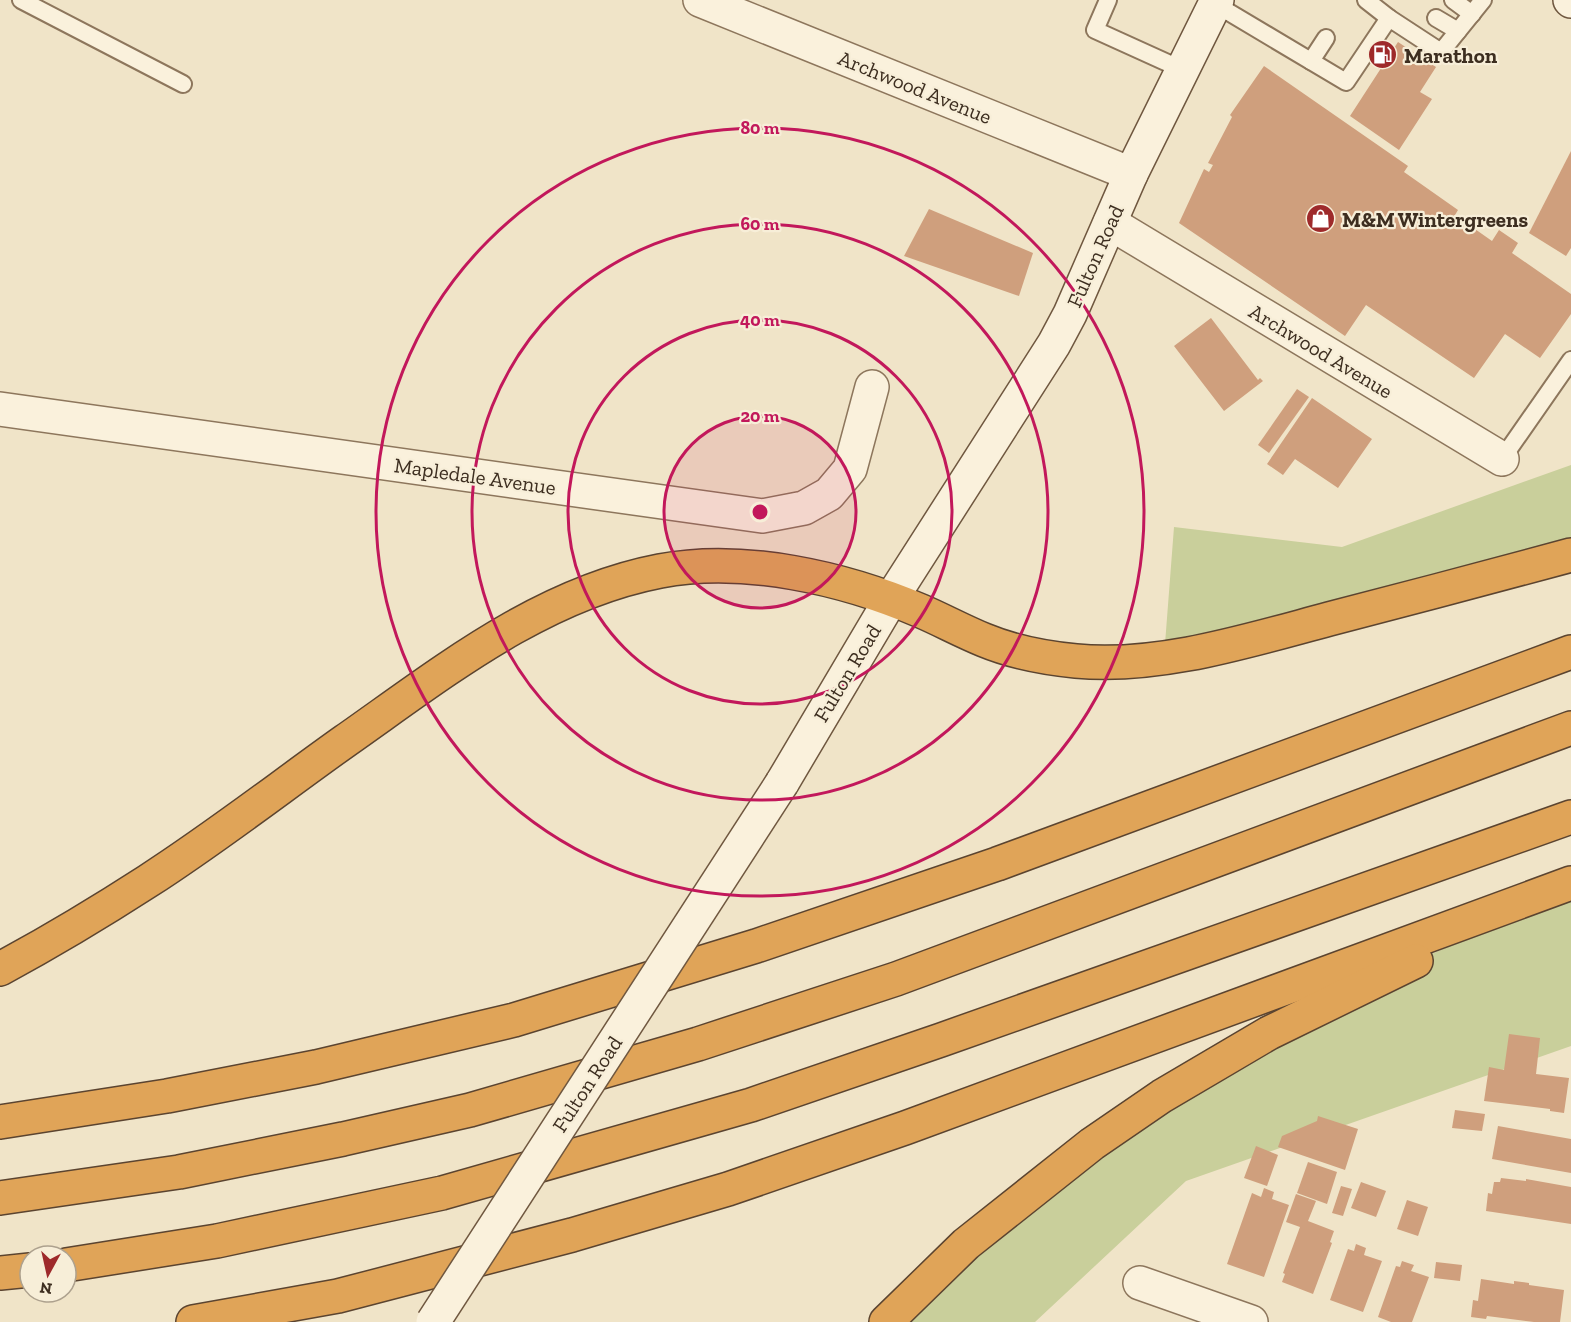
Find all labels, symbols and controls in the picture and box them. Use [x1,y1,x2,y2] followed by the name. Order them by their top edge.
[1367,39,1399,71] fuel station icon: Marathon
[1404,43,1498,68] place label: Marathon
[835,45,995,129] street label: Archwood Avenue
[740,117,780,139] text: 80 m
[1061,200,1129,311] street label: Fulton Road
[1305,203,1337,235] shop icon: M&M Wintergreens
[1342,207,1528,232] place label: M&M Wintergreens
[740,213,780,235] text: 60 m
[1245,298,1397,404] street label: Archwood Avenue
[740,309,780,331] text: 40 m
[740,405,780,427] text: 20 m
[392,452,558,500] street label: Mapledale Avenue
[750,502,770,522] centre of rings
[808,619,886,726] street label: Fulton Road
[547,1031,628,1137] street label: Fulton Road
[18,1244,78,1304] north arrow
[39,1278,53,1299] text: N

